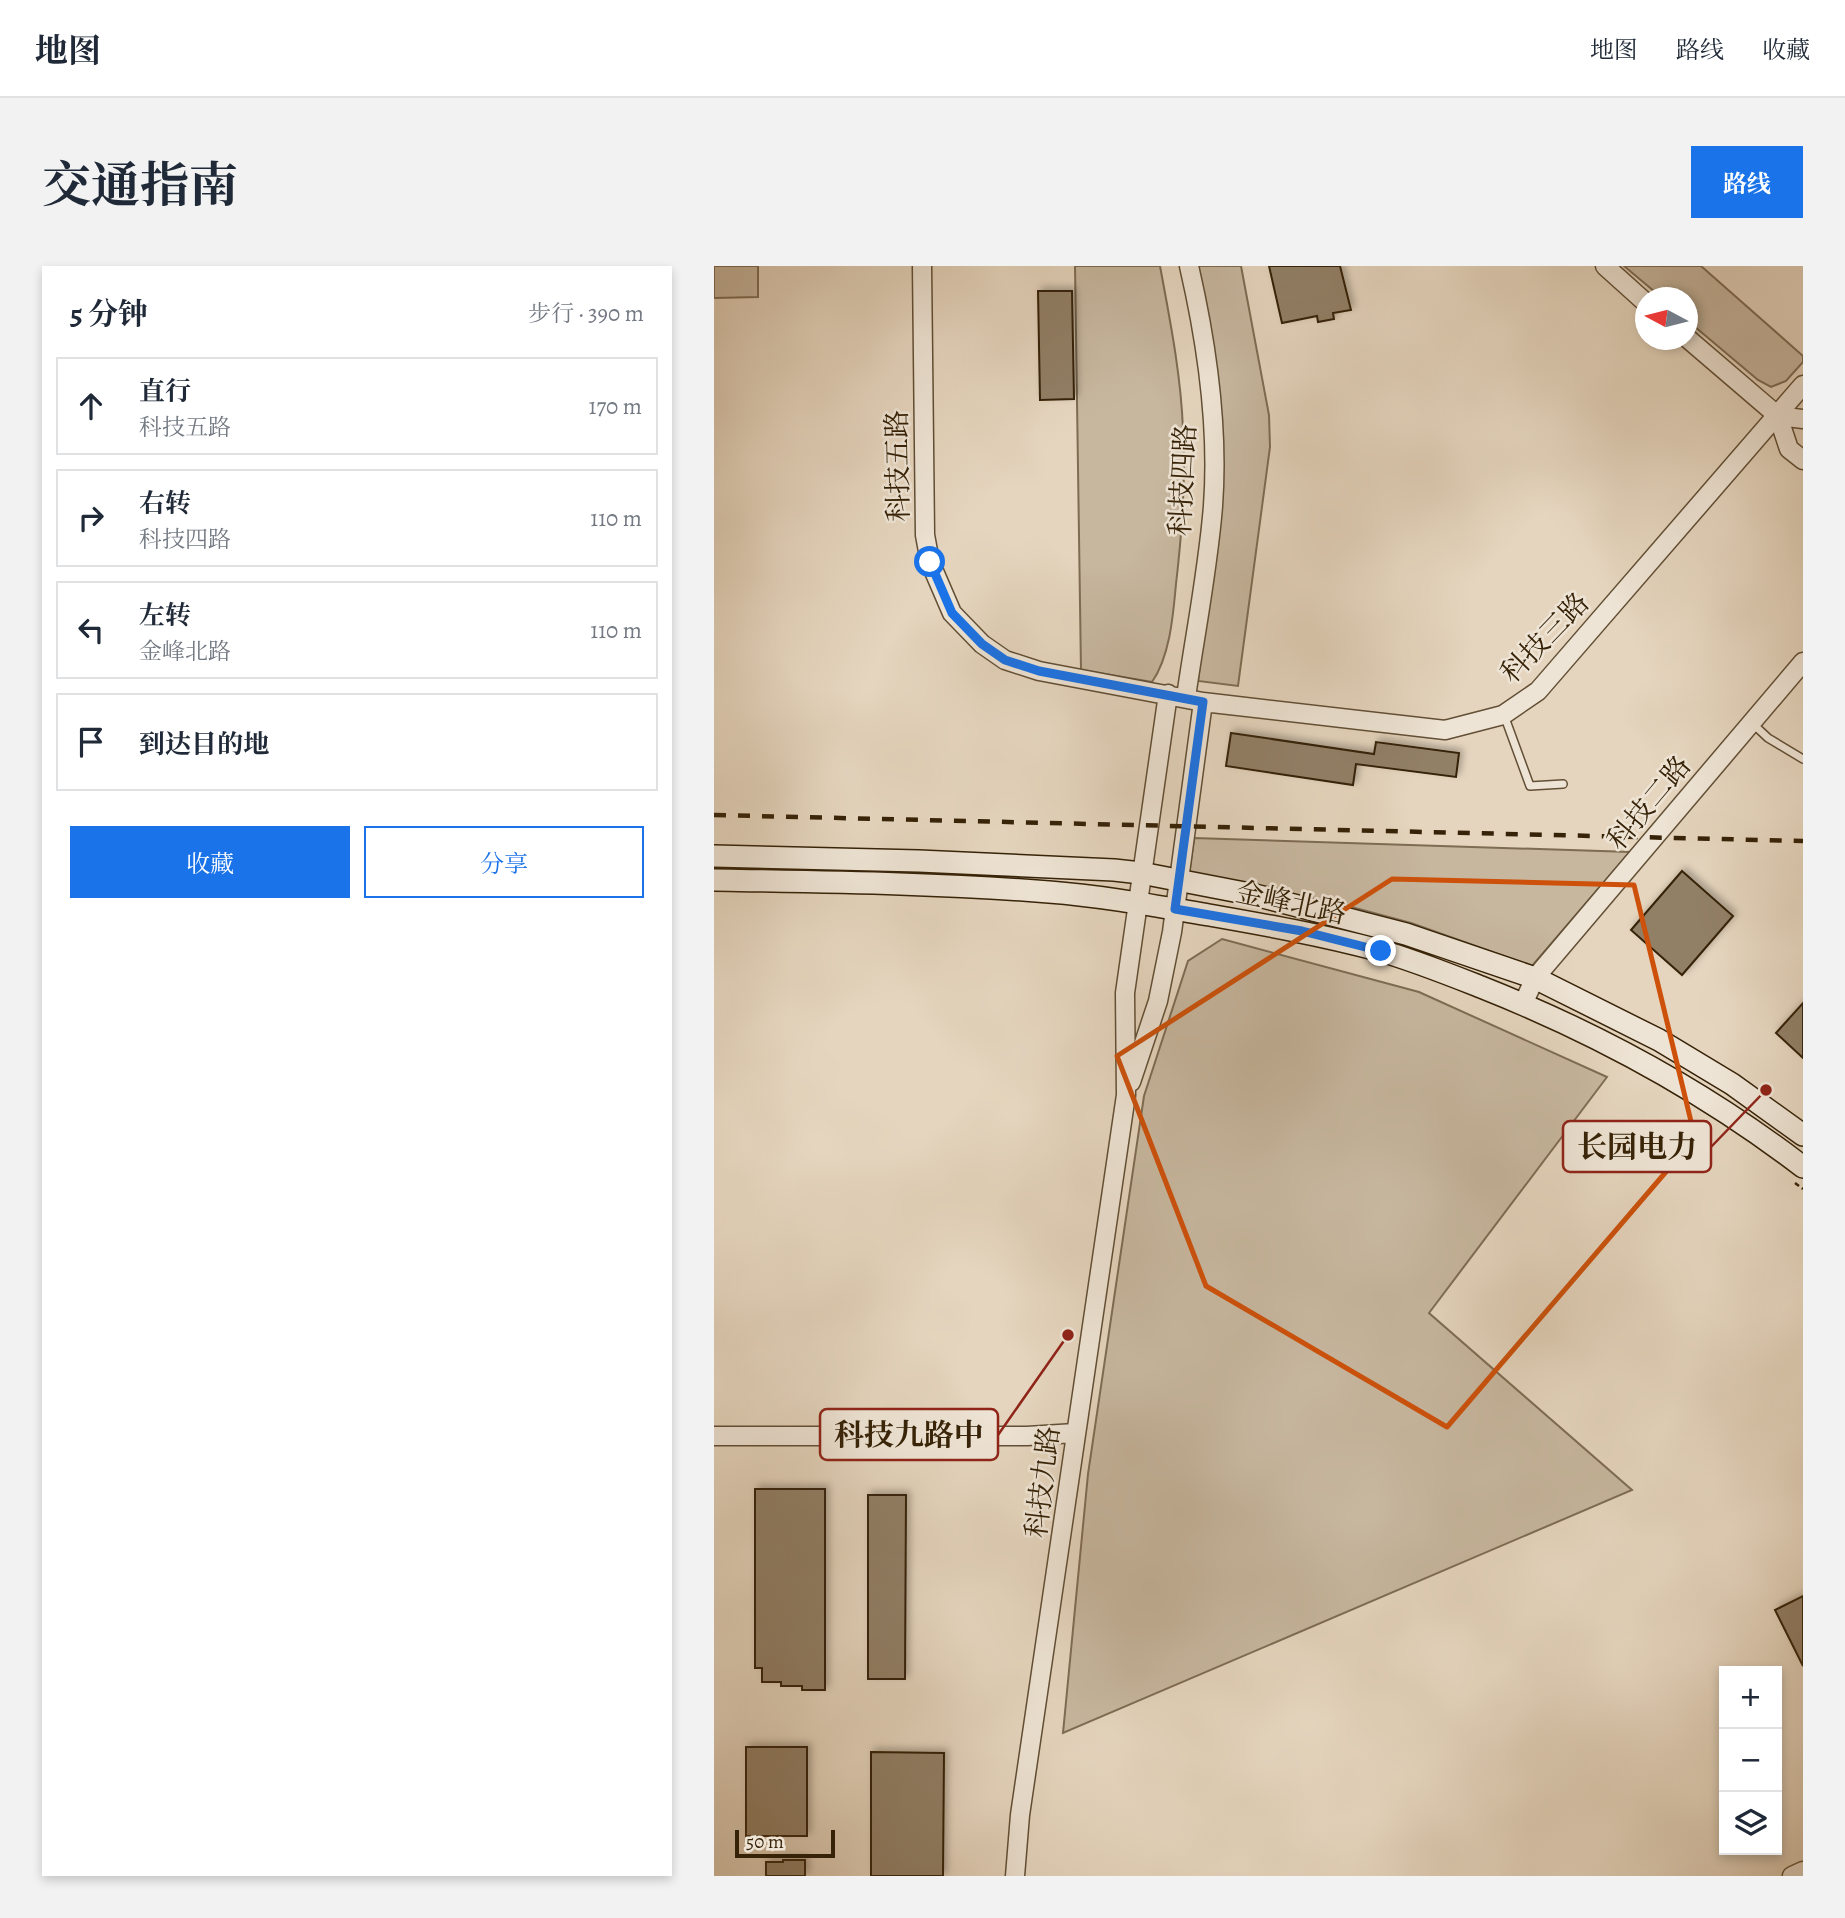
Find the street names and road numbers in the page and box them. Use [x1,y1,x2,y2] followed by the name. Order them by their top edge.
[878,410,918,522] street label: 科技五路
[1161,423,1205,537] street label: 科技四路
[1492,585,1598,691] street label: 科技三路
[1598,748,1700,858] street label: 科技二路
[1232,873,1350,933] street label: 金峰北路
[1017,1424,1069,1540] street label: 科技九路

